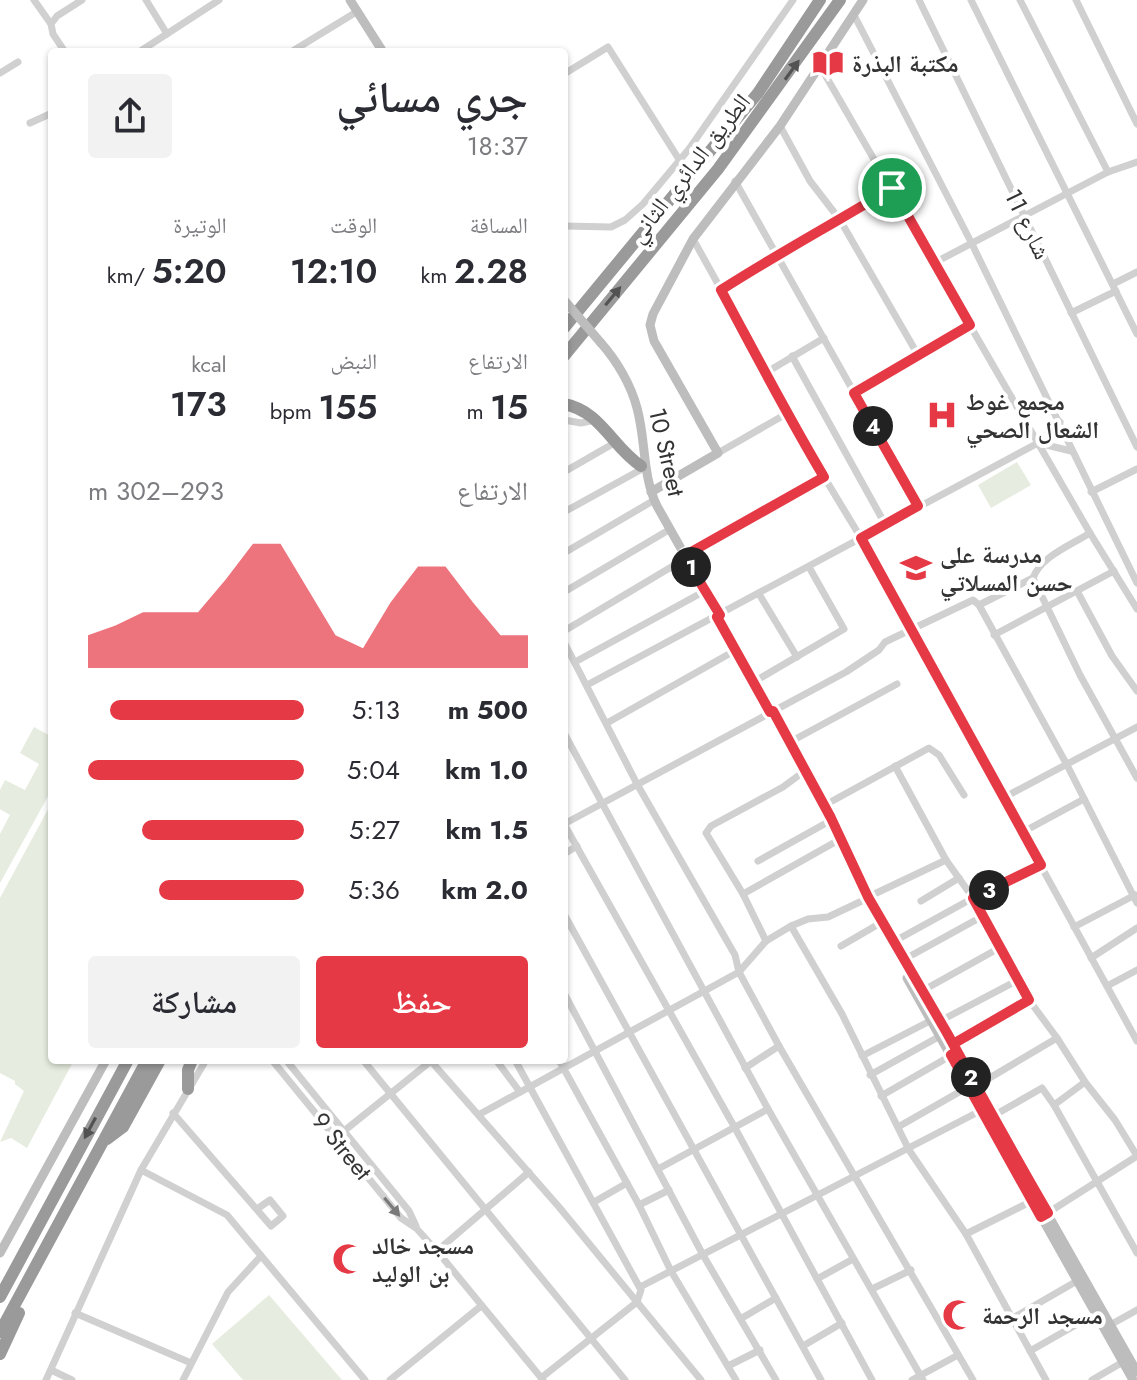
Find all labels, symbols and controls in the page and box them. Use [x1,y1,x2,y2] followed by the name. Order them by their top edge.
[811,46,845,80] library icon: مكتبة البذرة
[852,46,959,81] place label: مكتبة البذرة
[784,59,800,81] one-way arrow
[336,65,528,129] text: جري مسائي
[88,74,172,158] button: share
[619,86,760,251] street label: الطريق الدائري الثاني
[467,127,528,165] text: 18:37
[858,154,926,222] pin
[870,166,914,210] icon: arrive
[996,183,1060,265] street label: شارع 11
[173,209,227,241] text: الوتيرة
[330,209,377,241] text: الوقت
[470,209,528,241] text: المسافة
[152,247,227,296] text: 5:20
[290,247,377,296] text: 12:10
[454,247,528,296] text: 2.28
[107,259,152,291] text: /km
[421,259,454,291] text: km
[604,286,621,306] one-way arrow
[330,345,377,377] text: النبض
[468,345,528,377] text: الارتفاع
[191,348,227,380] text: kcal
[170,380,227,429] text: 173
[318,383,377,432] text: 155
[490,383,528,432] text: 15
[966,384,1099,448] place label: مجمع غوط الشعال الصحي
[270,395,318,427] text: bpm
[466,395,490,427] text: m
[925,398,959,432] hospital icon: مجمع غوط الشعال الصحي
[640,404,694,500] street label: 10 Street
[853,406,893,446] pin: 4
[865,410,881,442] text: 4
[88,472,224,510] text: 293–302 m
[457,472,528,510] text: الارتفاع
[940,537,1072,601] place label: مدرسة على حسن المسلاتي
[671,547,711,587] pin: 1
[685,551,697,583] text: 1
[899,551,933,585] school or university icon: مدرسة على حسن المسلاتي
[352,691,400,729] text: 5:13
[448,691,528,729] text: 500 m
[347,751,400,789] text: 5:04
[445,751,528,789] text: 1.0 km
[349,811,400,849] text: 5:27
[445,811,528,849] text: 1.5 km
[969,870,1009,910] pin: 3
[348,871,400,909] text: 5:36
[441,871,528,909] text: 2.0 km
[982,874,996,906] text: 3
[88,956,300,1048] button: مشاركة
[316,956,528,1048] button: حفظ
[951,1057,991,1097] pin: 2
[964,1061,978,1093] text: 2
[304,1105,380,1188] street label: 9 Street
[84,1117,97,1140] one-way arrow
[383,1197,400,1217] one-way arrow
[372,1228,474,1291] place label: مسجد خالد بن الوليد
[331,1242,365,1276] mosque icon: مسجد خالد بن الوليد
[941,1298,975,1332] mosque icon: مسجد الرحمة
[982,1298,1103,1333] place label: مسجد الرحمة

